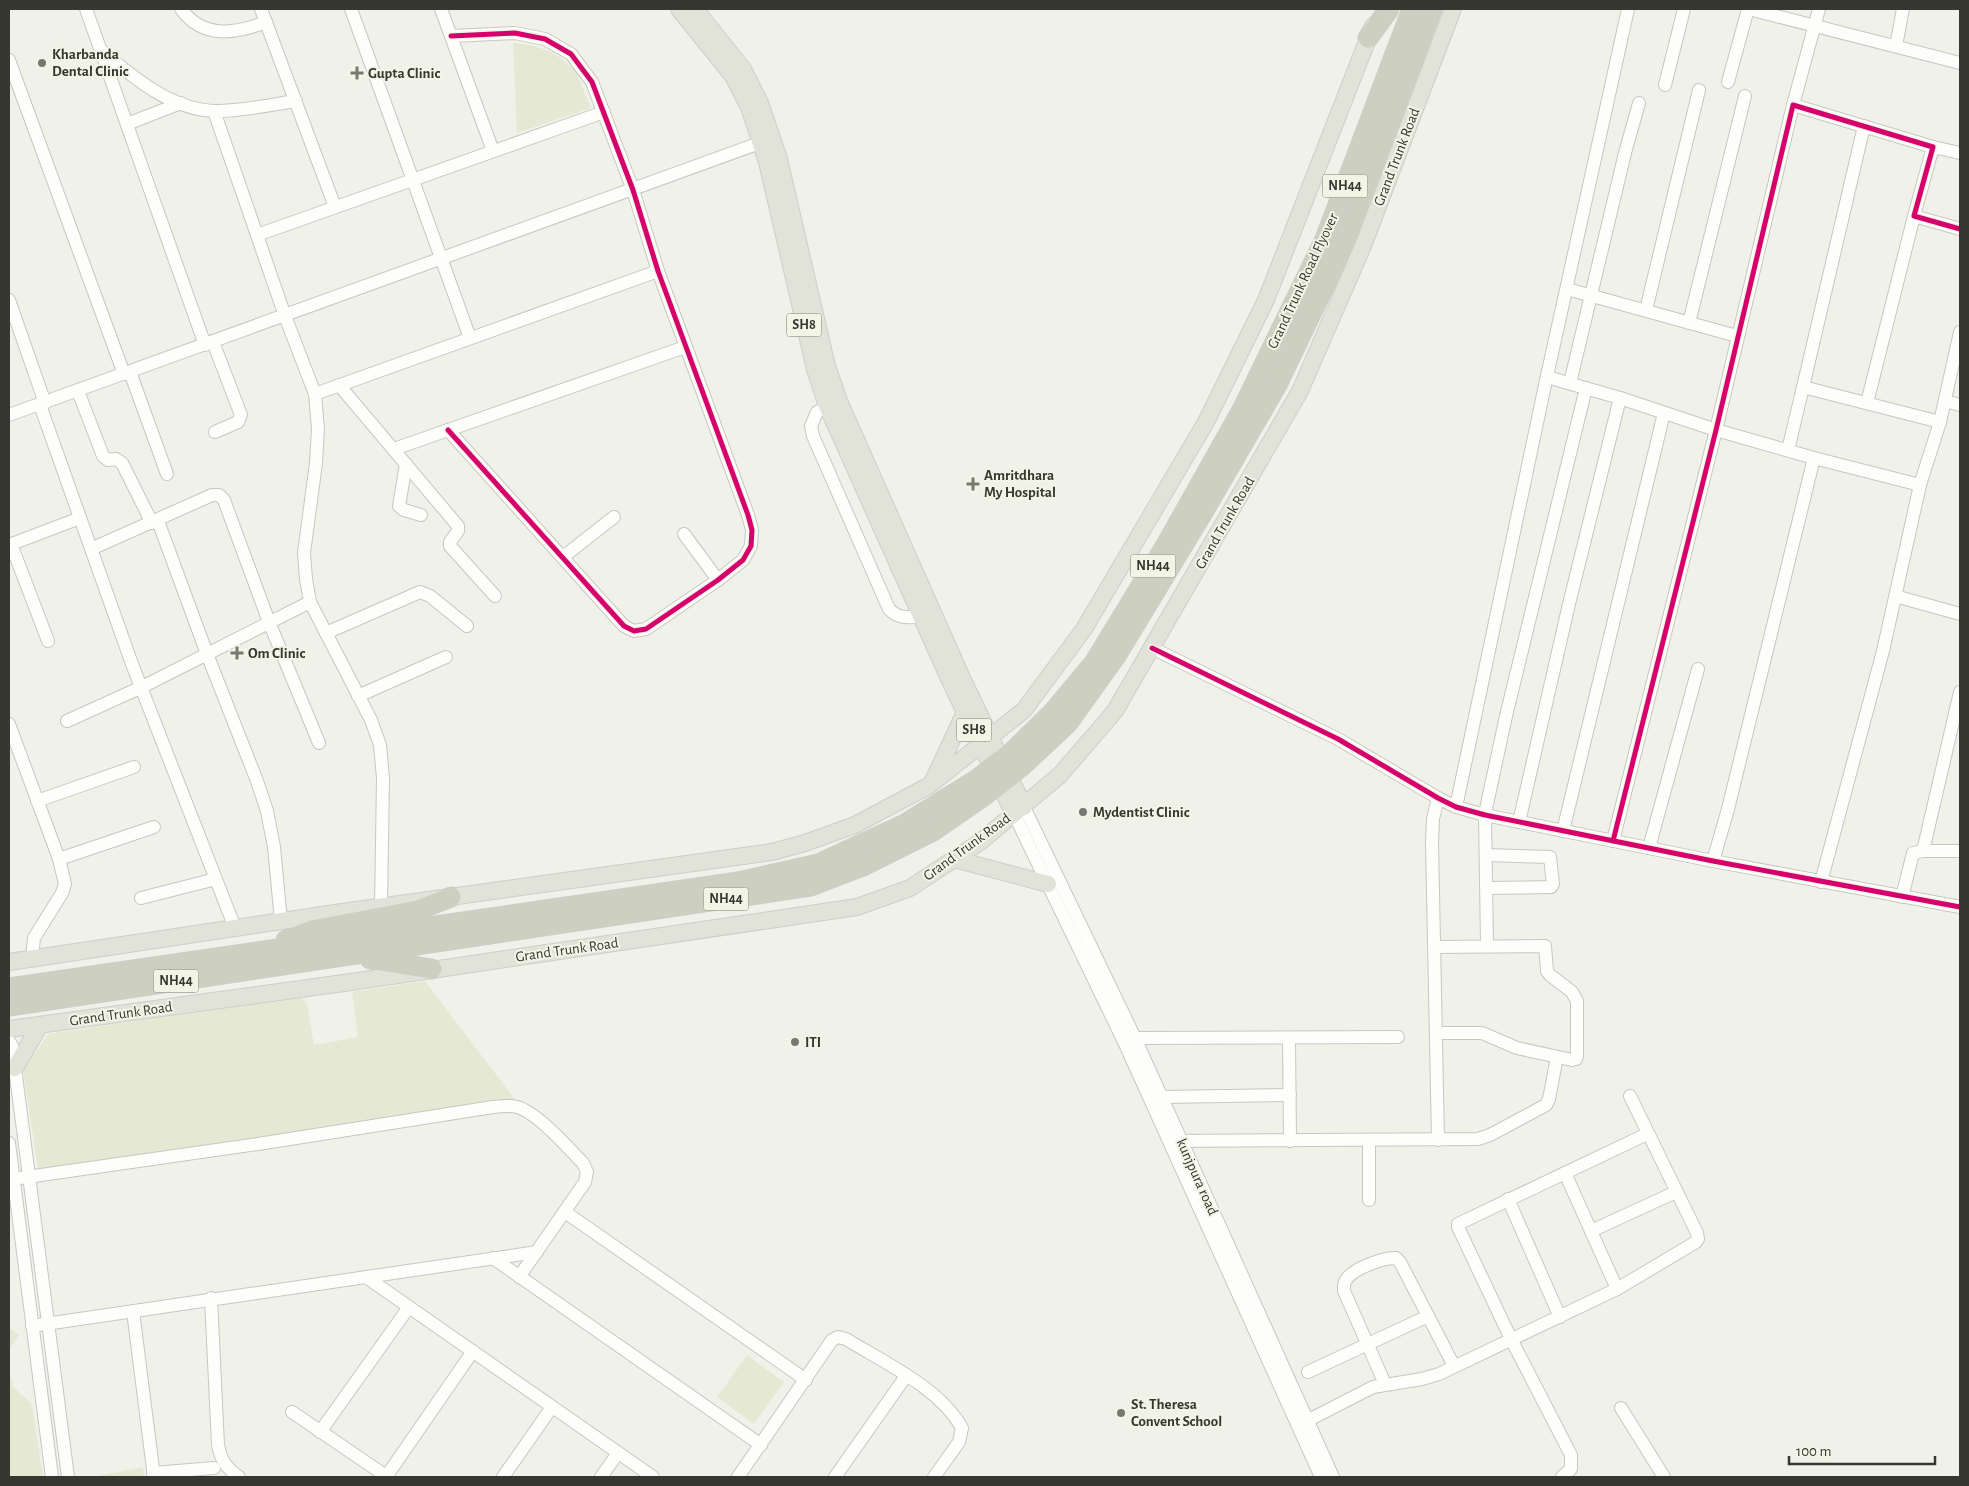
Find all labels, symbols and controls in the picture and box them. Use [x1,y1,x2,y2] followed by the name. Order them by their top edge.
[52,47,129,79] place label: Kharbanda Dental Clinic
[36,57,48,69] marker: Kharbanda Dental Clinic
[350,66,364,80] marker: Gupta Clinic
[368,66,440,81] place label: Gupta Clinic
[1371,106,1423,208] street label: Grand Trunk Road
[1322,175,1368,198] road number: NH44
[1265,211,1341,351] street label: Grand Trunk Road Flyover
[786,314,822,336] road number: SH8
[984,468,1056,500] place label: Amritdhara My Hospital
[1193,474,1258,572] street label: Grand Trunk Road
[966,477,980,491] marker: Amritdhara My Hospital
[1130,554,1176,578] road number: NH44
[230,646,244,660] marker: Om Clinic
[248,646,305,661] place label: Om Clinic
[956,718,992,742] road number: SH8
[1093,805,1190,820] place label: Mydentist Clinic
[1077,806,1089,818] marker: Mydentist Clinic
[921,810,1014,884] street label: Grand Trunk Road
[704,888,748,911] road number: NH44
[515,935,620,965] street label: Grand Trunk Road
[154,969,198,992] road number: NH44
[69,999,174,1029] street label: Grand Trunk Road
[805,1035,821,1050] place label: ITI
[789,1036,801,1048] marker: ITI
[1173,1136,1221,1218] street label: kunjpura road
[1131,1397,1222,1429] place label: St. Theresa Convent School
[1115,1407,1127,1419] marker: St. Theresa Convent School
[1789,1434,1935,1466] scale bar
[1796,1444,1831,1459] text: 100 m

